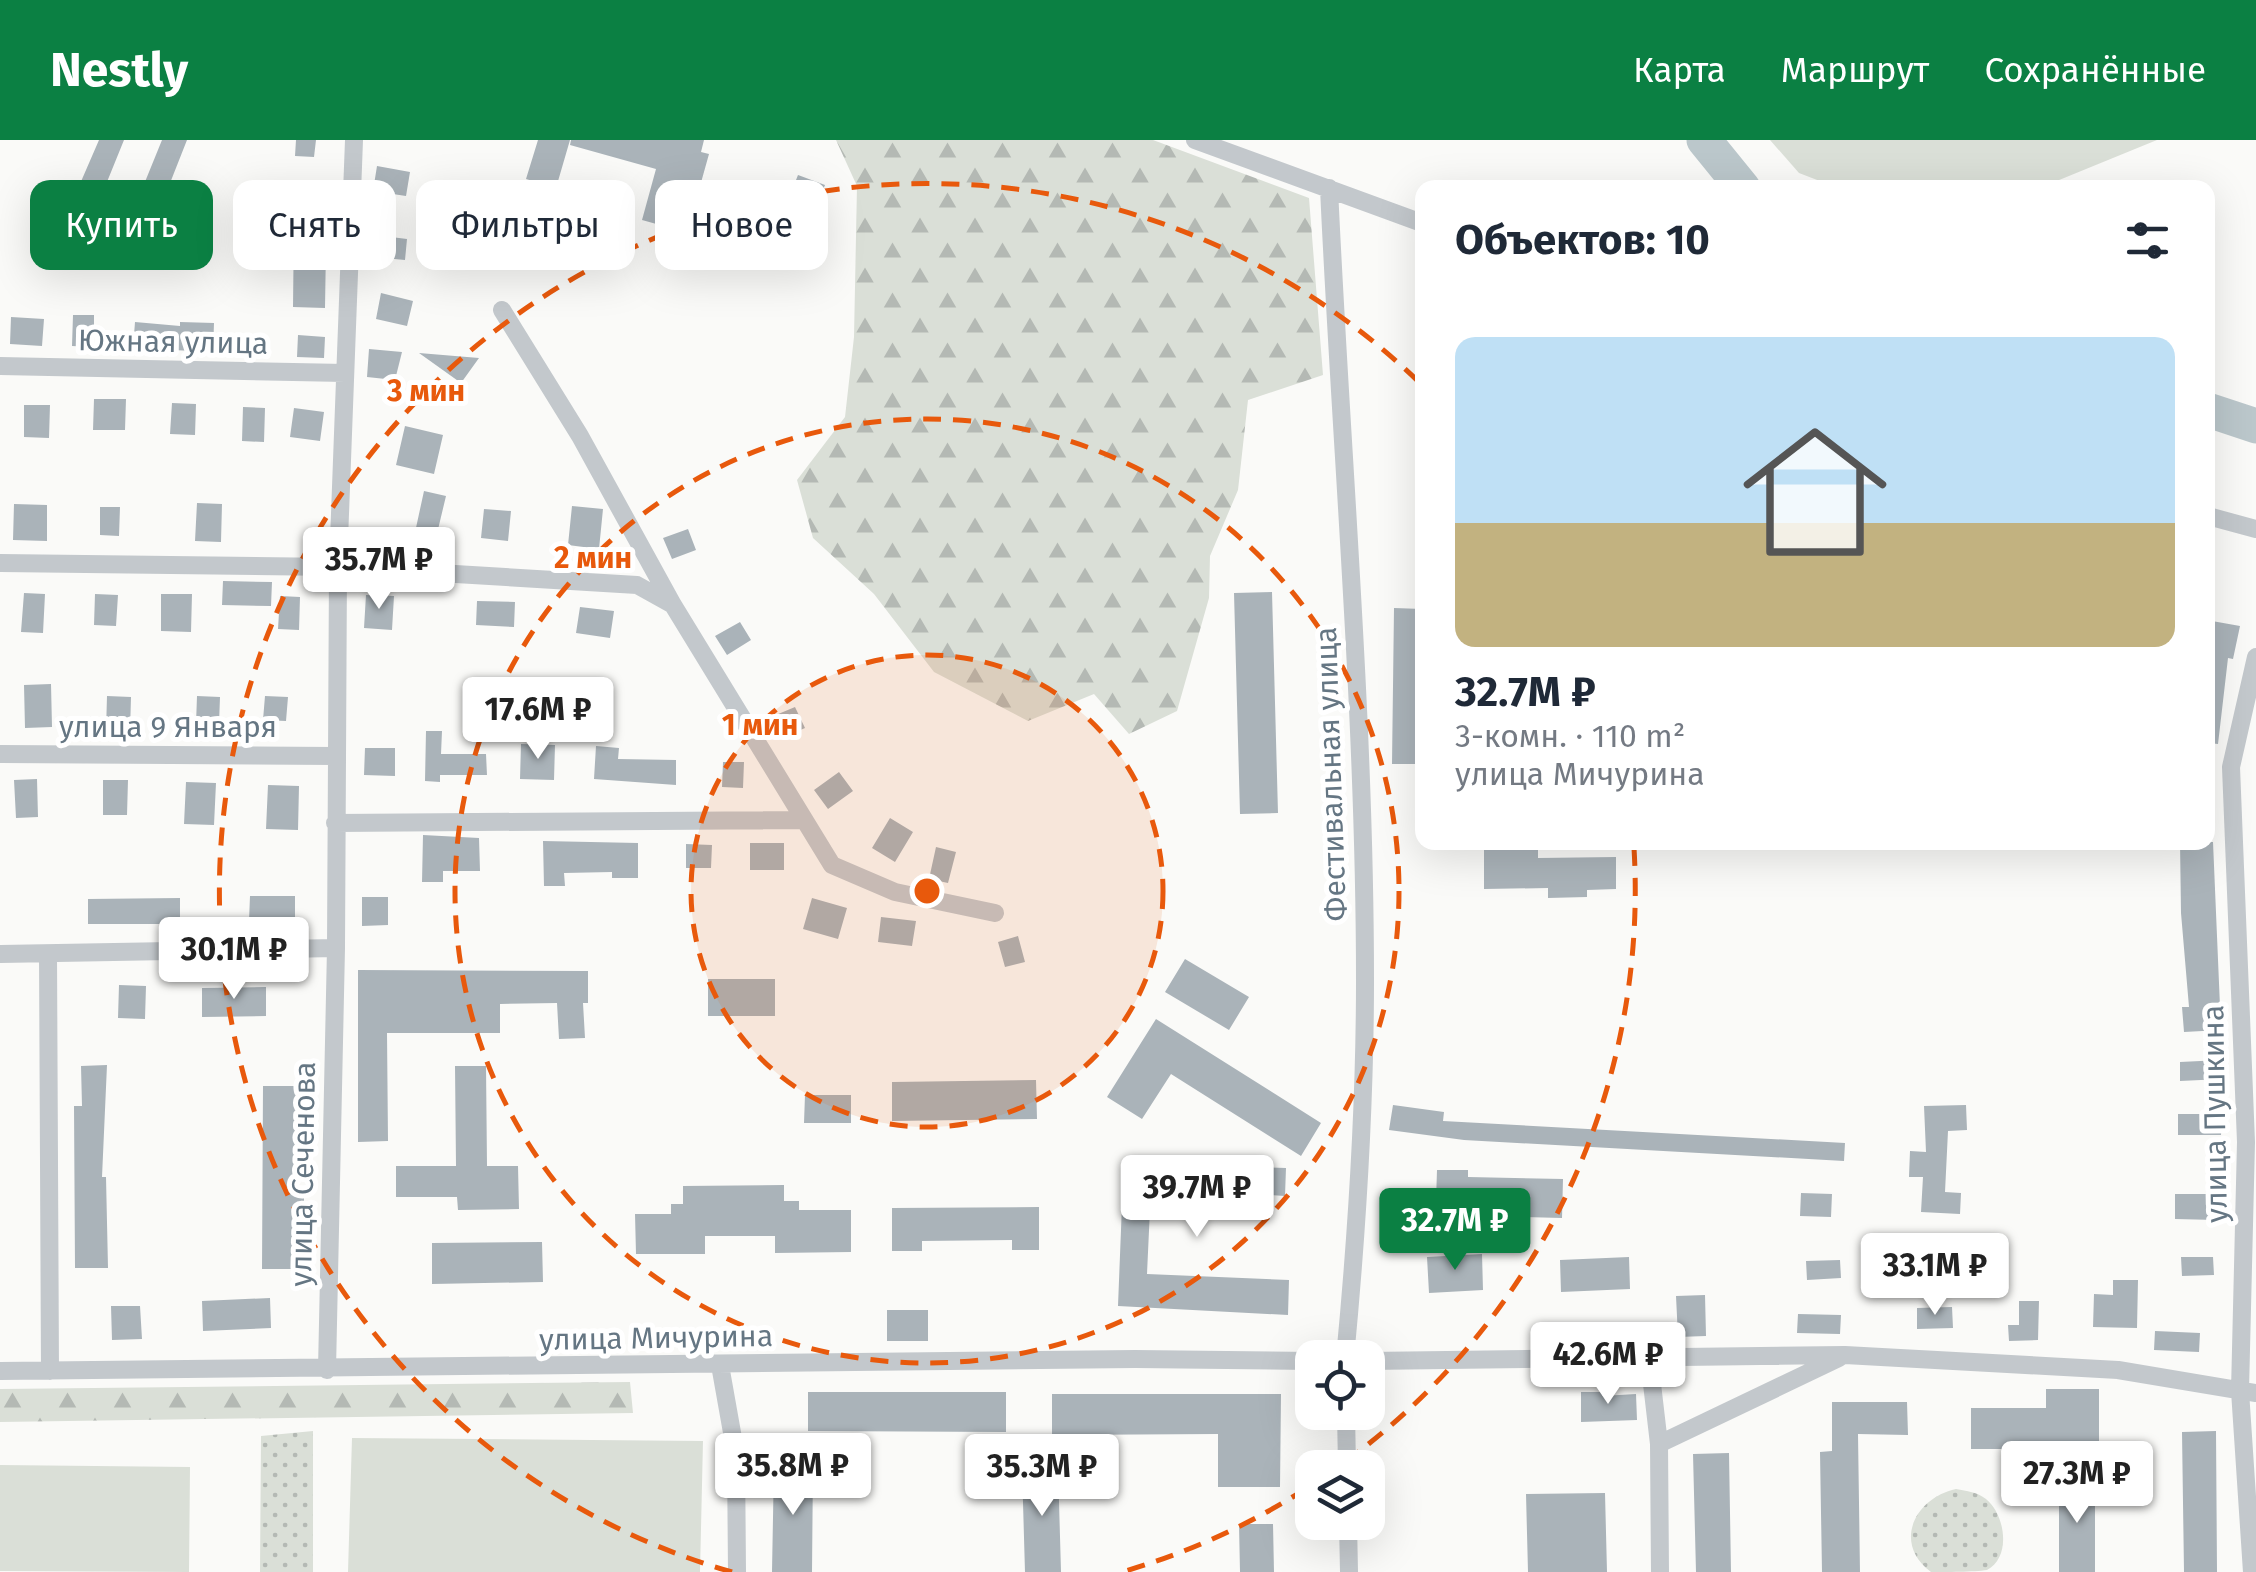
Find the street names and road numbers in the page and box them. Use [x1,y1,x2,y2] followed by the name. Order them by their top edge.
[77,322,269,362] street label: Южная улица
[1308,626,1354,922] street label: Фестивальная улица
[59,709,277,745] street label: улица 9 Января
[2195,1005,2235,1223] street label: улица Пушкина
[283,1061,323,1287] street label: улица Сеченова
[539,1318,773,1358] street label: улица Мичурина

